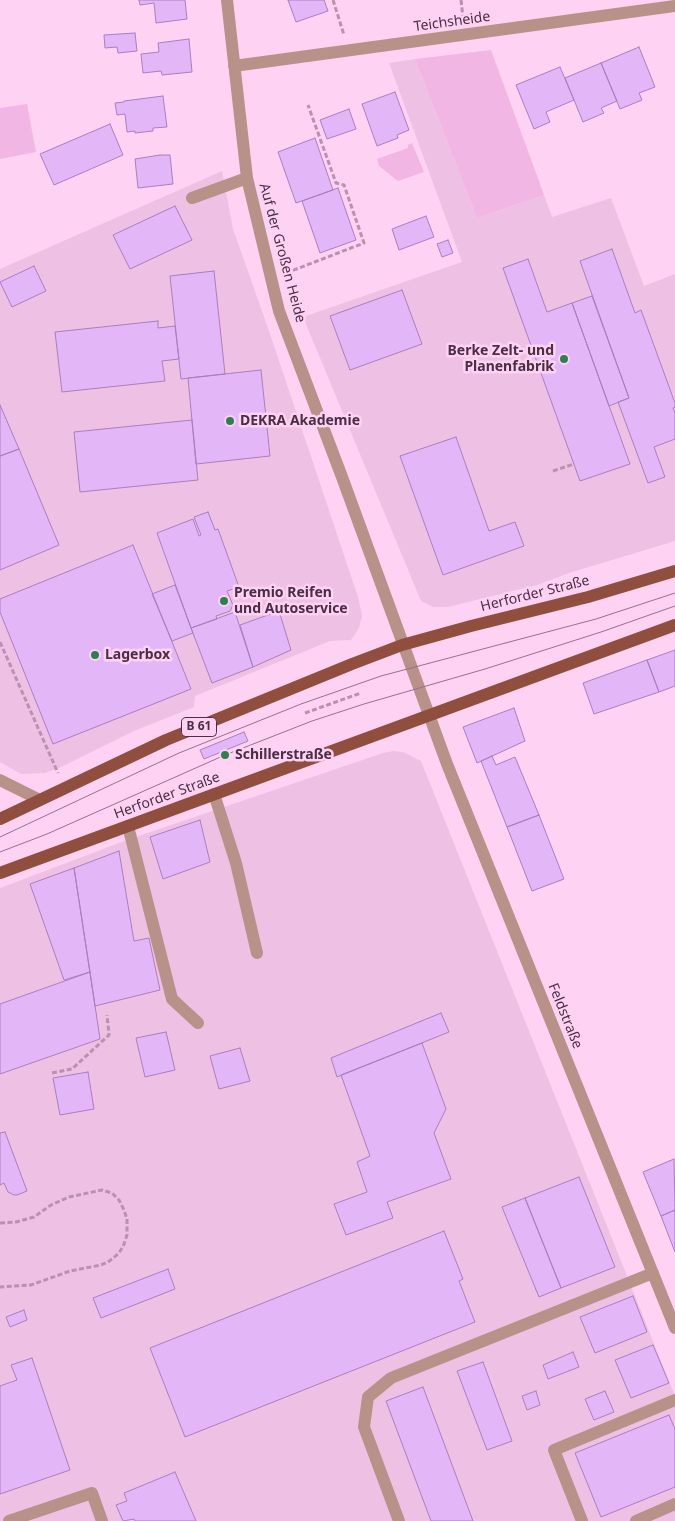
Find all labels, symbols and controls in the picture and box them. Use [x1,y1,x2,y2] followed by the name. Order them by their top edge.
[413,8,491,36] street label: Teichsheide
[255,181,309,325] street label: Auf der Großen Heide
[448,343,554,376] place label: Berke Zelt- und Planenfabrik
[558,353,570,365] marker: Berke Zelt- und Planenfabrik
[240,413,360,429] place label: DEKRA Akademie
[224,415,236,427] marker: DEKRA Akademie
[479,572,591,616] street label: Herforder Straße
[234,585,348,618] place label: Premio Reifen und Autoservice
[218,595,230,607] marker: Premio Reifen und Autoservice
[105,647,170,663] place label: Lagerbox
[89,649,101,661] marker: Lagerbox
[182,718,216,736] road number: B 61
[235,747,332,763] place label: Schillerstraße
[219,749,231,761] marker: Schillerstraße
[112,769,222,823] street label: Herforder Straße
[544,981,586,1051] street label: Feldstraße

